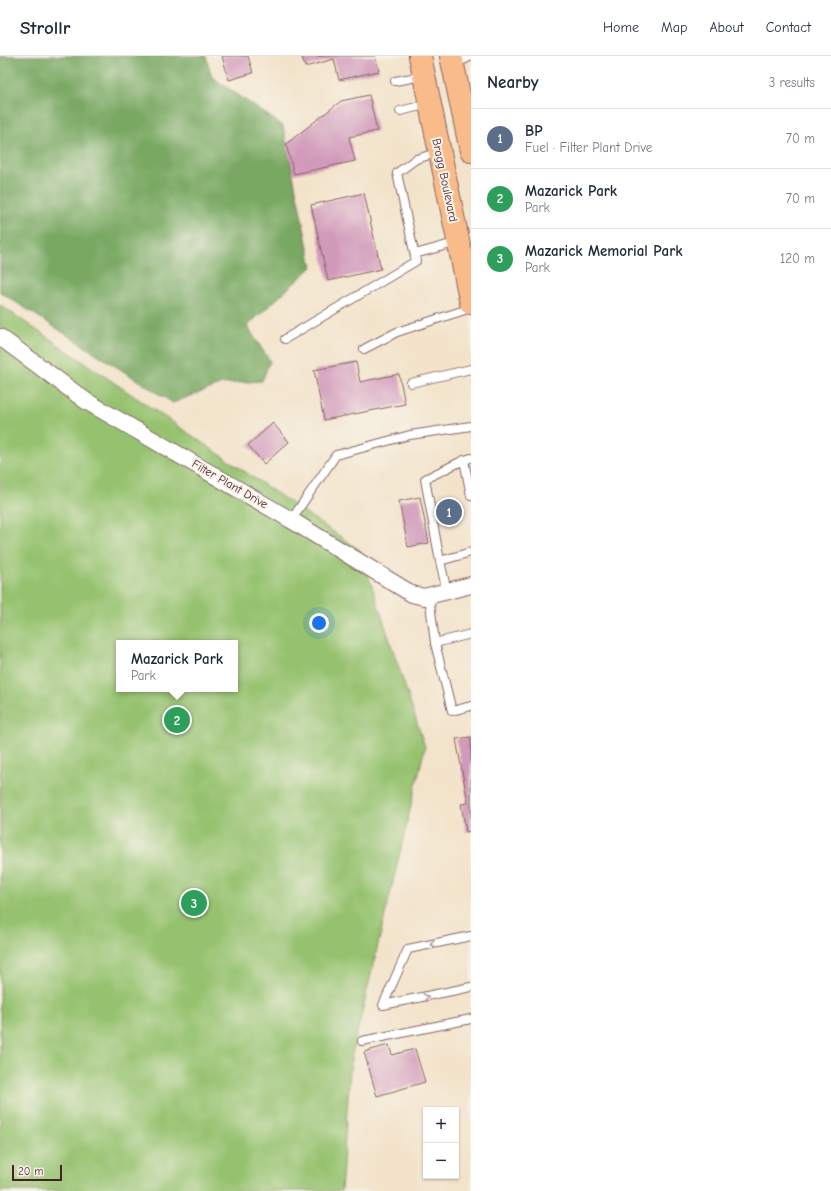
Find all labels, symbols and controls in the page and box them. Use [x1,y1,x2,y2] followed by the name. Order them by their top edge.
[20,17,70,39] text: Strollr
[603,19,639,36] text: Home
[661,19,687,36] text: Map
[709,19,744,36] text: About
[766,19,811,36] text: Contact
[487,73,538,92] text: Nearby
[769,75,815,90] text: 3 results
[525,122,542,140] text: BP
[497,131,503,146] text: 1
[786,131,815,146] text: 70 m
[429,137,461,223] street label: Bragg Boulevard
[525,140,652,155] text: Fuel · Filter Plant Drive
[525,182,617,200] text: Mazarick Park
[497,191,503,206] text: 2
[786,191,815,206] text: 70 m
[525,200,550,215] text: Park
[525,242,683,260] text: Mazarick Memorial Park
[497,251,503,266] text: 3
[780,251,815,266] text: 120 m
[525,260,550,275] text: Park
[189,457,271,511] street label: Filter Plant Drive
[436,497,462,527] pin: 1
[309,613,329,633] your location
[116,640,238,692] popup
[131,650,223,668] text: Mazarick Park
[131,668,156,683] text: Park
[164,705,190,735] pin: 2
[181,888,207,918] pin: 3
[430,939,436,947] one-way arrow
[422,993,429,1001] one-way arrow
[423,1107,459,1179] map controls
[423,1107,459,1143] button: +
[423,1143,459,1179] button: −
[12,1163,62,1182] scale bar
[18,1165,43,1178] text: 20 m

